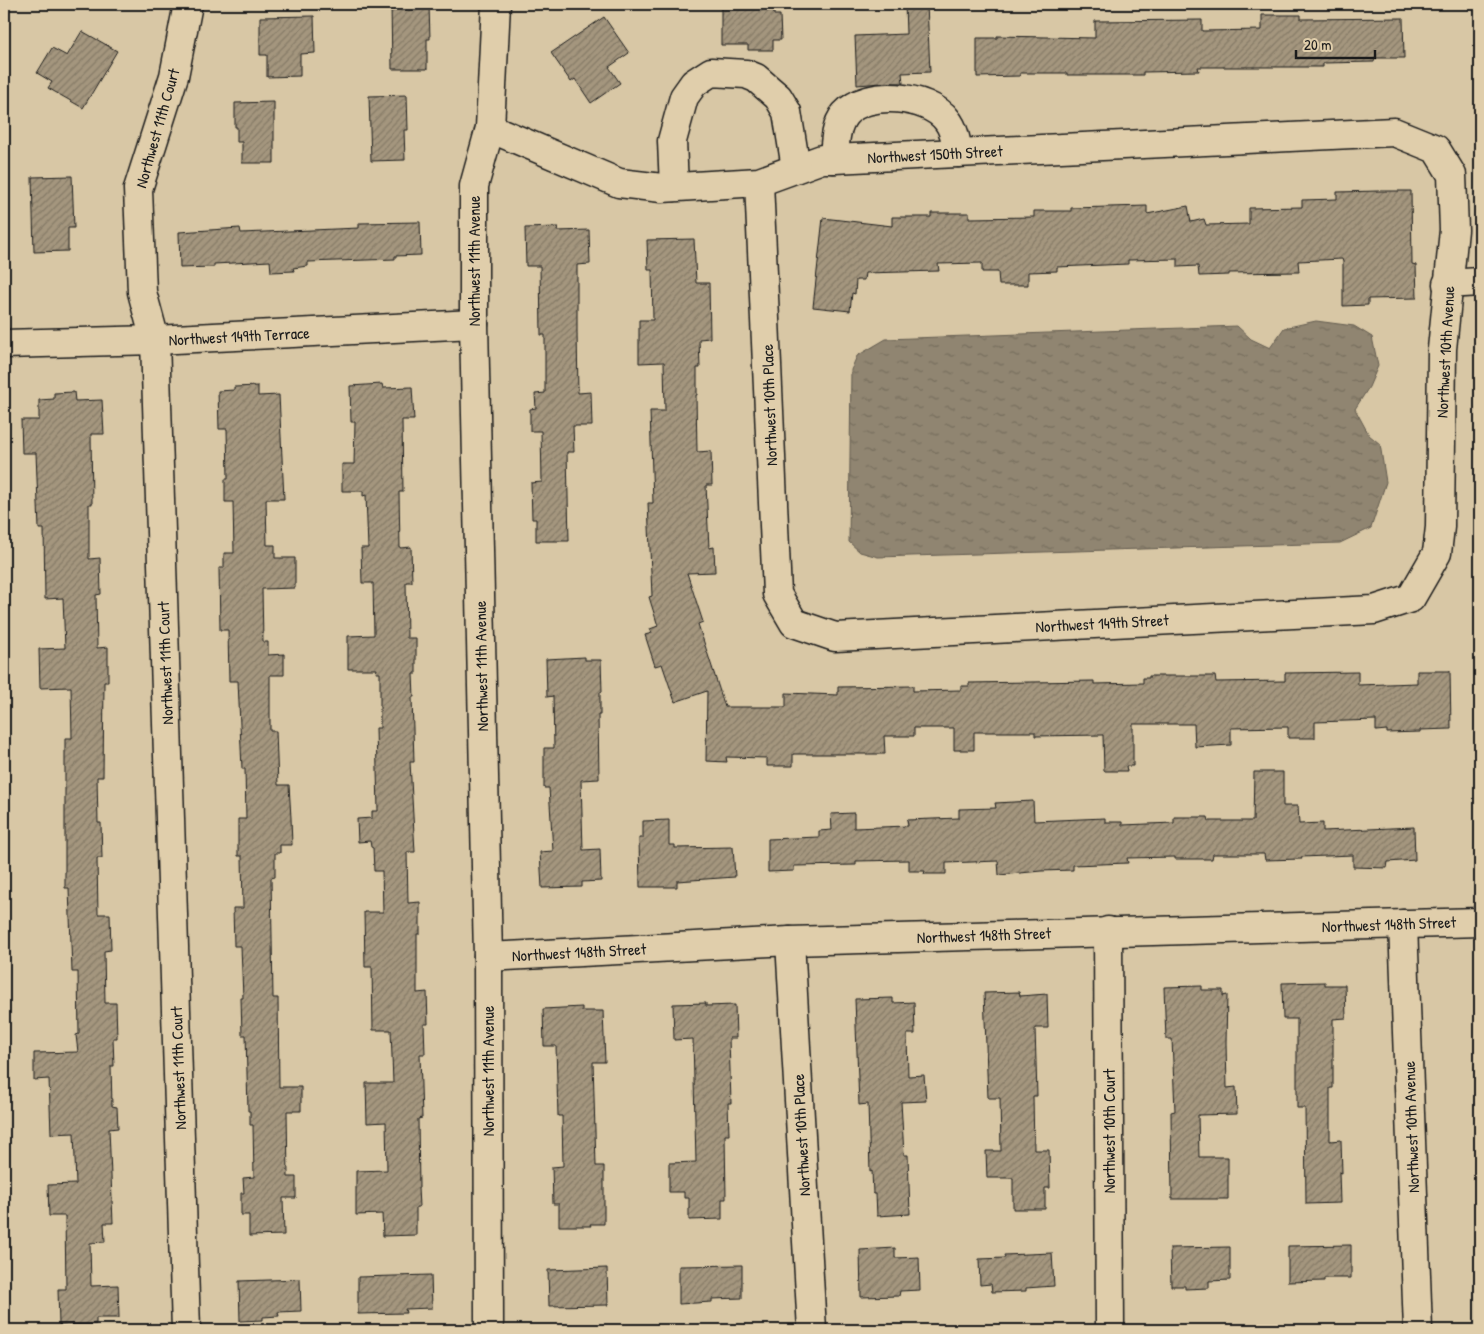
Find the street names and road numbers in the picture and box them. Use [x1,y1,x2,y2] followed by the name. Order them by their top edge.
[129,65,185,190] street label: Northwest 11th Court
[867,139,1004,169] street label: Northwest 150th Street
[463,195,485,326] street label: Northwest 11th Avenue
[1431,285,1459,418] street label: Northwest 10th Avenue
[168,321,311,351] street label: Northwest 149th Terrace
[756,343,782,466] street label: Northwest 10th Place
[469,600,493,731] street label: Northwest 11th Avenue
[152,601,178,725] street label: Northwest 11th Court
[1035,609,1170,637] street label: Northwest 149th Street
[1321,911,1457,937] street label: Northwest 148th Street
[916,922,1052,948] street label: Northwest 148th Street
[511,937,647,967] street label: Northwest 148th Street
[477,1005,499,1136] street label: Northwest 11th Avenue
[165,1006,191,1130] street label: Northwest 11th Court
[1398,1060,1424,1193] street label: Northwest 10th Avenue
[1098,1068,1120,1193] street label: Northwest 10th Court
[787,1073,815,1197] street label: Northwest 10th Place

